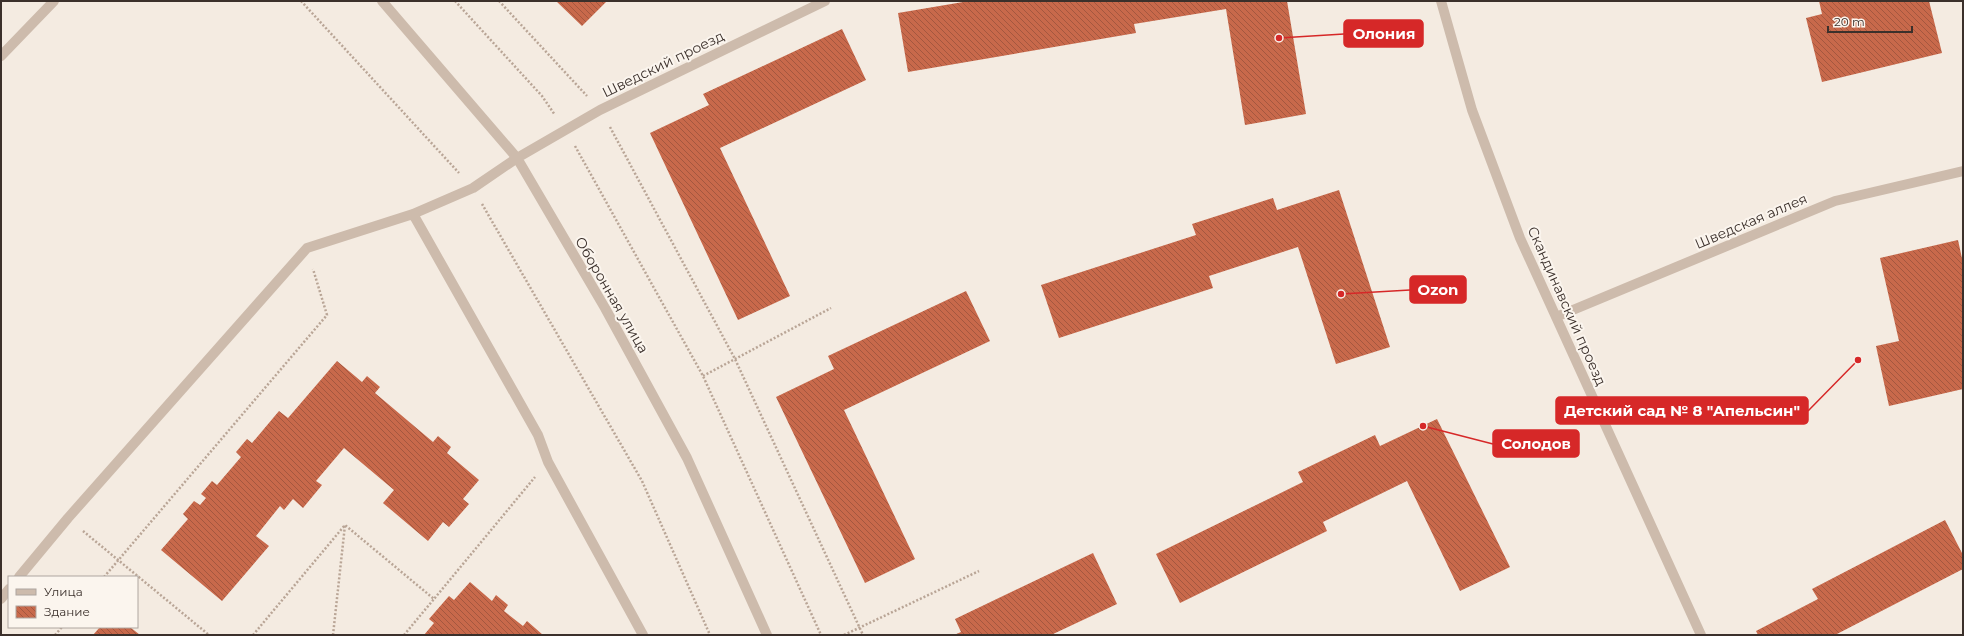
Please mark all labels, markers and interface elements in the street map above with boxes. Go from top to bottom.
scale bar [1828,8,1912,34]
text: 20 m [1834,14,1865,29]
callout: Олония [1344,20,1423,47]
text: Олония [1353,24,1415,43]
street label: Шведский проезд [599,27,727,101]
street label: Шведская аллея [1692,189,1810,253]
street label: Скандинавский проезд [1524,223,1610,389]
street label: Оборонная улица [571,234,653,356]
callout: Ozon [1410,276,1466,303]
text: Ozon [1418,280,1458,299]
callout: Детский сад № 8 "Апельсин" [1556,397,1808,424]
text: Детский сад № 8 "Апельсин" [1564,401,1800,420]
callout: Солодов [1493,430,1579,457]
text: Солодов [1501,434,1571,453]
legend [8,576,138,628]
text: Улица [44,584,83,599]
text: Здание [44,604,90,619]

